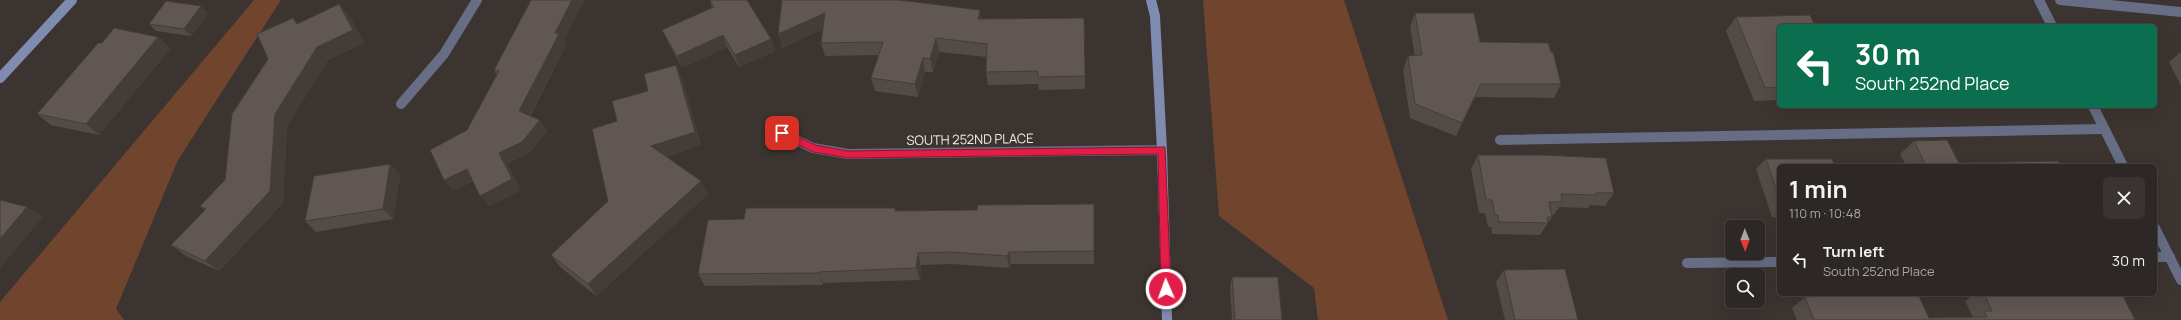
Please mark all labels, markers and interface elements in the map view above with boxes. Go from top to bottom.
text: 30 m [1855,35,1920,73]
icon: left [1789,40,1841,92]
text: South 252nd Place [1855,71,2010,95]
pin [765,116,799,150]
icon: arrive [771,122,793,144]
street label: SOUTH 252ND PLACE [906,129,1034,149]
text: 1 min [1789,172,1848,205]
button: close [2103,177,2145,219]
text: 110 m · 10:48 [1789,204,1861,222]
north arrow [1725,220,1765,260]
map controls [1725,220,1765,308]
text: Turn left [1823,241,1885,262]
icon: left [1789,249,1811,271]
text: 30 m [2112,250,2145,271]
text: South 252nd Place [1823,262,1935,280]
position arrow [1145,268,1187,310]
button: search [1725,268,1765,308]

